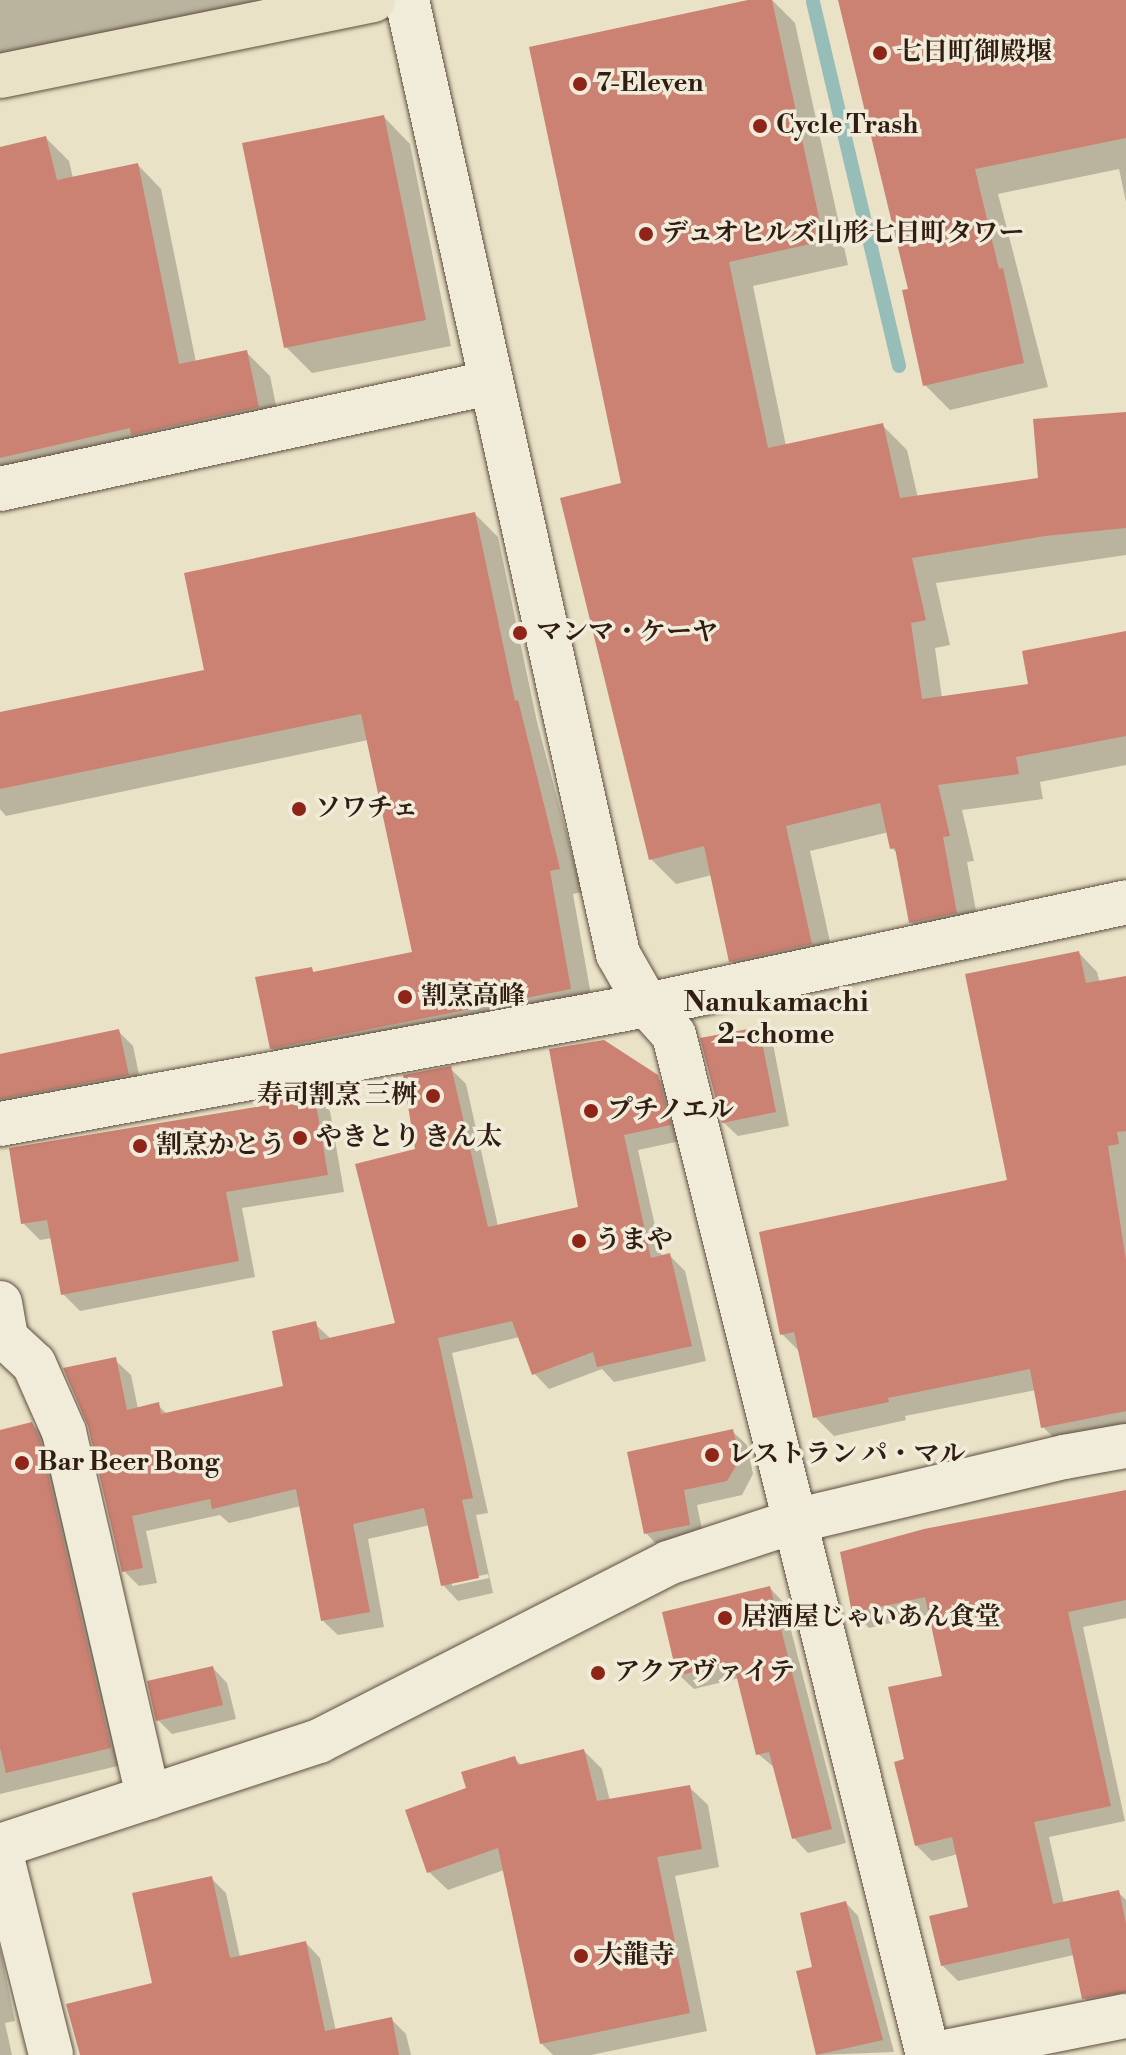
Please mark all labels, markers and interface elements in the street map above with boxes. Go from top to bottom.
place label: 七日町御殿堰 [896,37,1052,69]
marker: 七日町御殿堰 [871,44,889,62]
place label: 7-Eleven [596,68,703,100]
marker: 7-Eleven [571,75,589,93]
place label: Cycle Trash [776,110,918,142]
marker: Cycle Trash [751,117,769,135]
place label: デュオヒルズ山形七日町タワー [662,218,1026,250]
marker: デュオヒルズ山形七日町タワー [637,225,655,243]
place label: マンマ・ケーヤ [536,617,718,649]
marker: マンマ・ケーヤ [511,624,529,642]
place label: ソワチェ [315,793,419,825]
marker: ソワチェ [290,800,308,818]
place label: 割烹高峰 [421,981,525,1013]
district label: Nanukamachi 2-chome [683,986,869,1052]
marker: 割烹高峰 [396,988,414,1006]
place label: 寿司割烹 三桝 [257,1080,417,1112]
marker: 寿司割烹 三桝 [424,1087,442,1105]
place label: プチノエル [607,1095,737,1127]
marker: プチノエル [582,1102,600,1120]
place label: やきとり きん太 [316,1122,502,1154]
marker: やきとり きん太 [291,1129,309,1147]
place label: 割烹かとう [156,1130,286,1162]
marker: 割烹かとう [131,1137,149,1155]
place label: うまや [595,1225,673,1257]
marker: うまや [570,1232,588,1250]
place label: レストラン パ・マル [728,1439,966,1471]
marker: レストラン パ・マル [703,1446,721,1464]
place label: Bar Beer Bong [38,1447,219,1479]
marker: Bar Beer Bong [13,1454,31,1472]
place label: 居酒屋じゃいあん食堂 [741,1602,1001,1634]
marker: 居酒屋じゃいあん食堂 [716,1609,734,1627]
place label: アクアヴァイテ [614,1657,796,1689]
marker: アクアヴァイテ [589,1664,607,1682]
place label: 大龍寺 [597,1940,675,1972]
marker: 大龍寺 [572,1947,590,1965]

